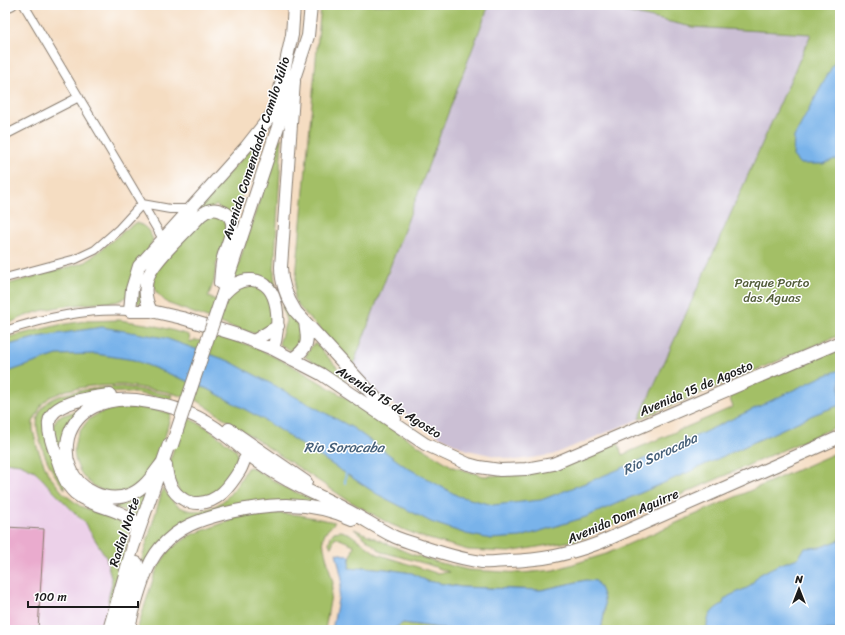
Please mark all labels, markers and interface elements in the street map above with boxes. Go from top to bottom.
street label: Avenida Comendador Camilo Júlio [215,53,297,243]
park label: Parque Porto das Águas [735,271,810,309]
street label: Avenida 15 de Agosto [635,353,757,423]
street label: Avenida 15 de Agosto [331,359,447,445]
water label: Rio Sorocaba [618,425,703,482]
water label: Rio Sorocaba [304,435,386,460]
street label: Avenida Dom Aguirre [563,482,683,550]
street label: Radial Norte [102,494,146,570]
north arrow [779,569,819,609]
text: N [794,570,803,589]
scale bar [28,583,138,609]
text: 100 m [34,586,67,608]

